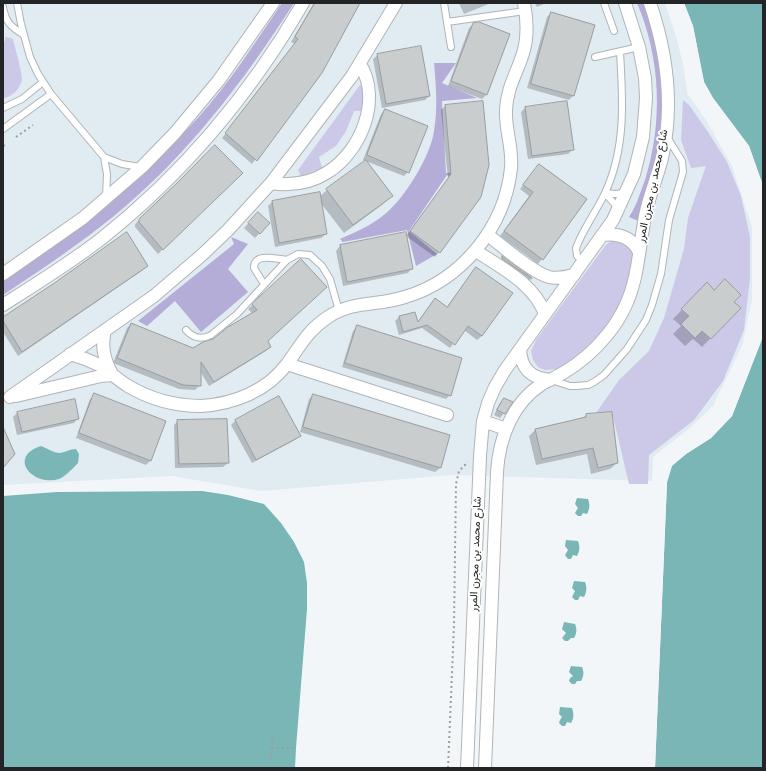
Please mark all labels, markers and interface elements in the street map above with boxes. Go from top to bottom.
street label: شارع محمد بن مجرن المرر [635,128,671,244]
street label: شارع محمد بن مجرن المرر [467,496,485,612]

